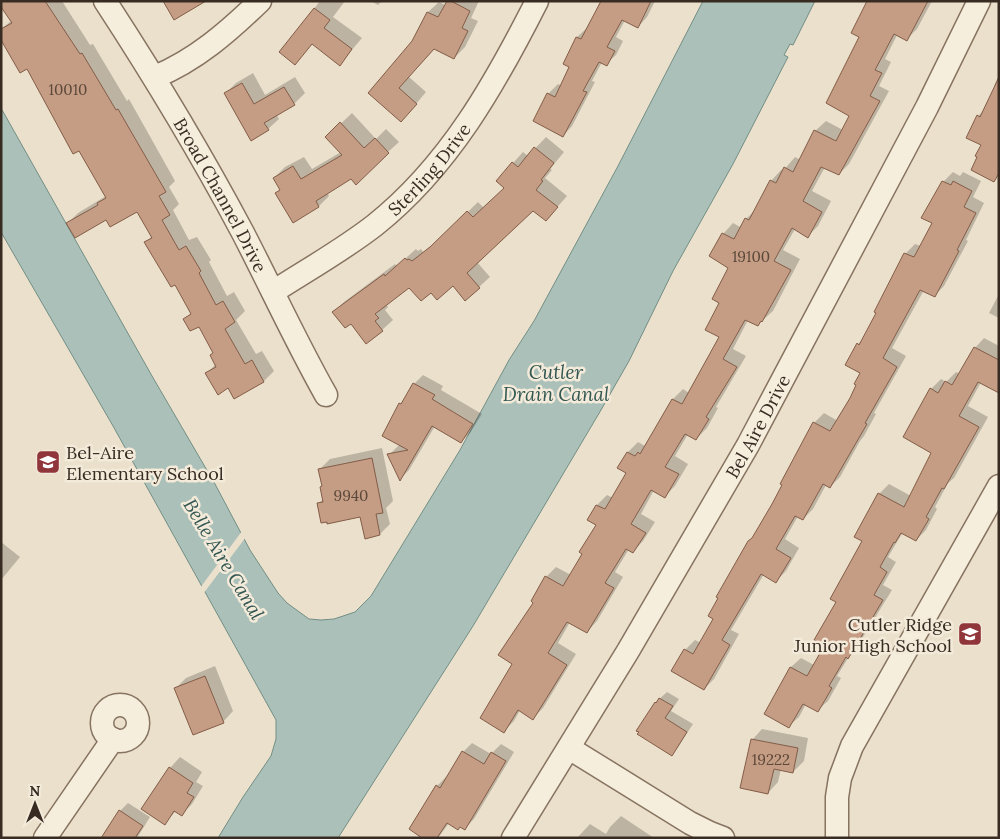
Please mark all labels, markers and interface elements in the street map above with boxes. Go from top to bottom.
house number: 10010 [49,80,87,99]
street label: Broad Channel Drive [169,113,273,276]
street label: Sterling Drive [383,118,475,220]
house number: 19100 [732,247,770,266]
water label: Cutler Drain Canal [503,360,610,406]
street label: Bel Aire Drive [720,370,795,482]
place label: Bel-Aire Elementary School [66,441,224,485]
school or university icon: Bel-Aire Elementary School [35,449,61,475]
house number: 9940 [334,486,368,505]
water label: Belle Aire Canal [178,494,270,624]
place label: Cutler Ridge Junior High School [793,613,952,657]
school or university icon: Cutler Ridge Junior High School [957,621,983,647]
house number: 19222 [752,750,790,769]
north arrow [10,779,60,829]
text: N [30,782,41,800]

